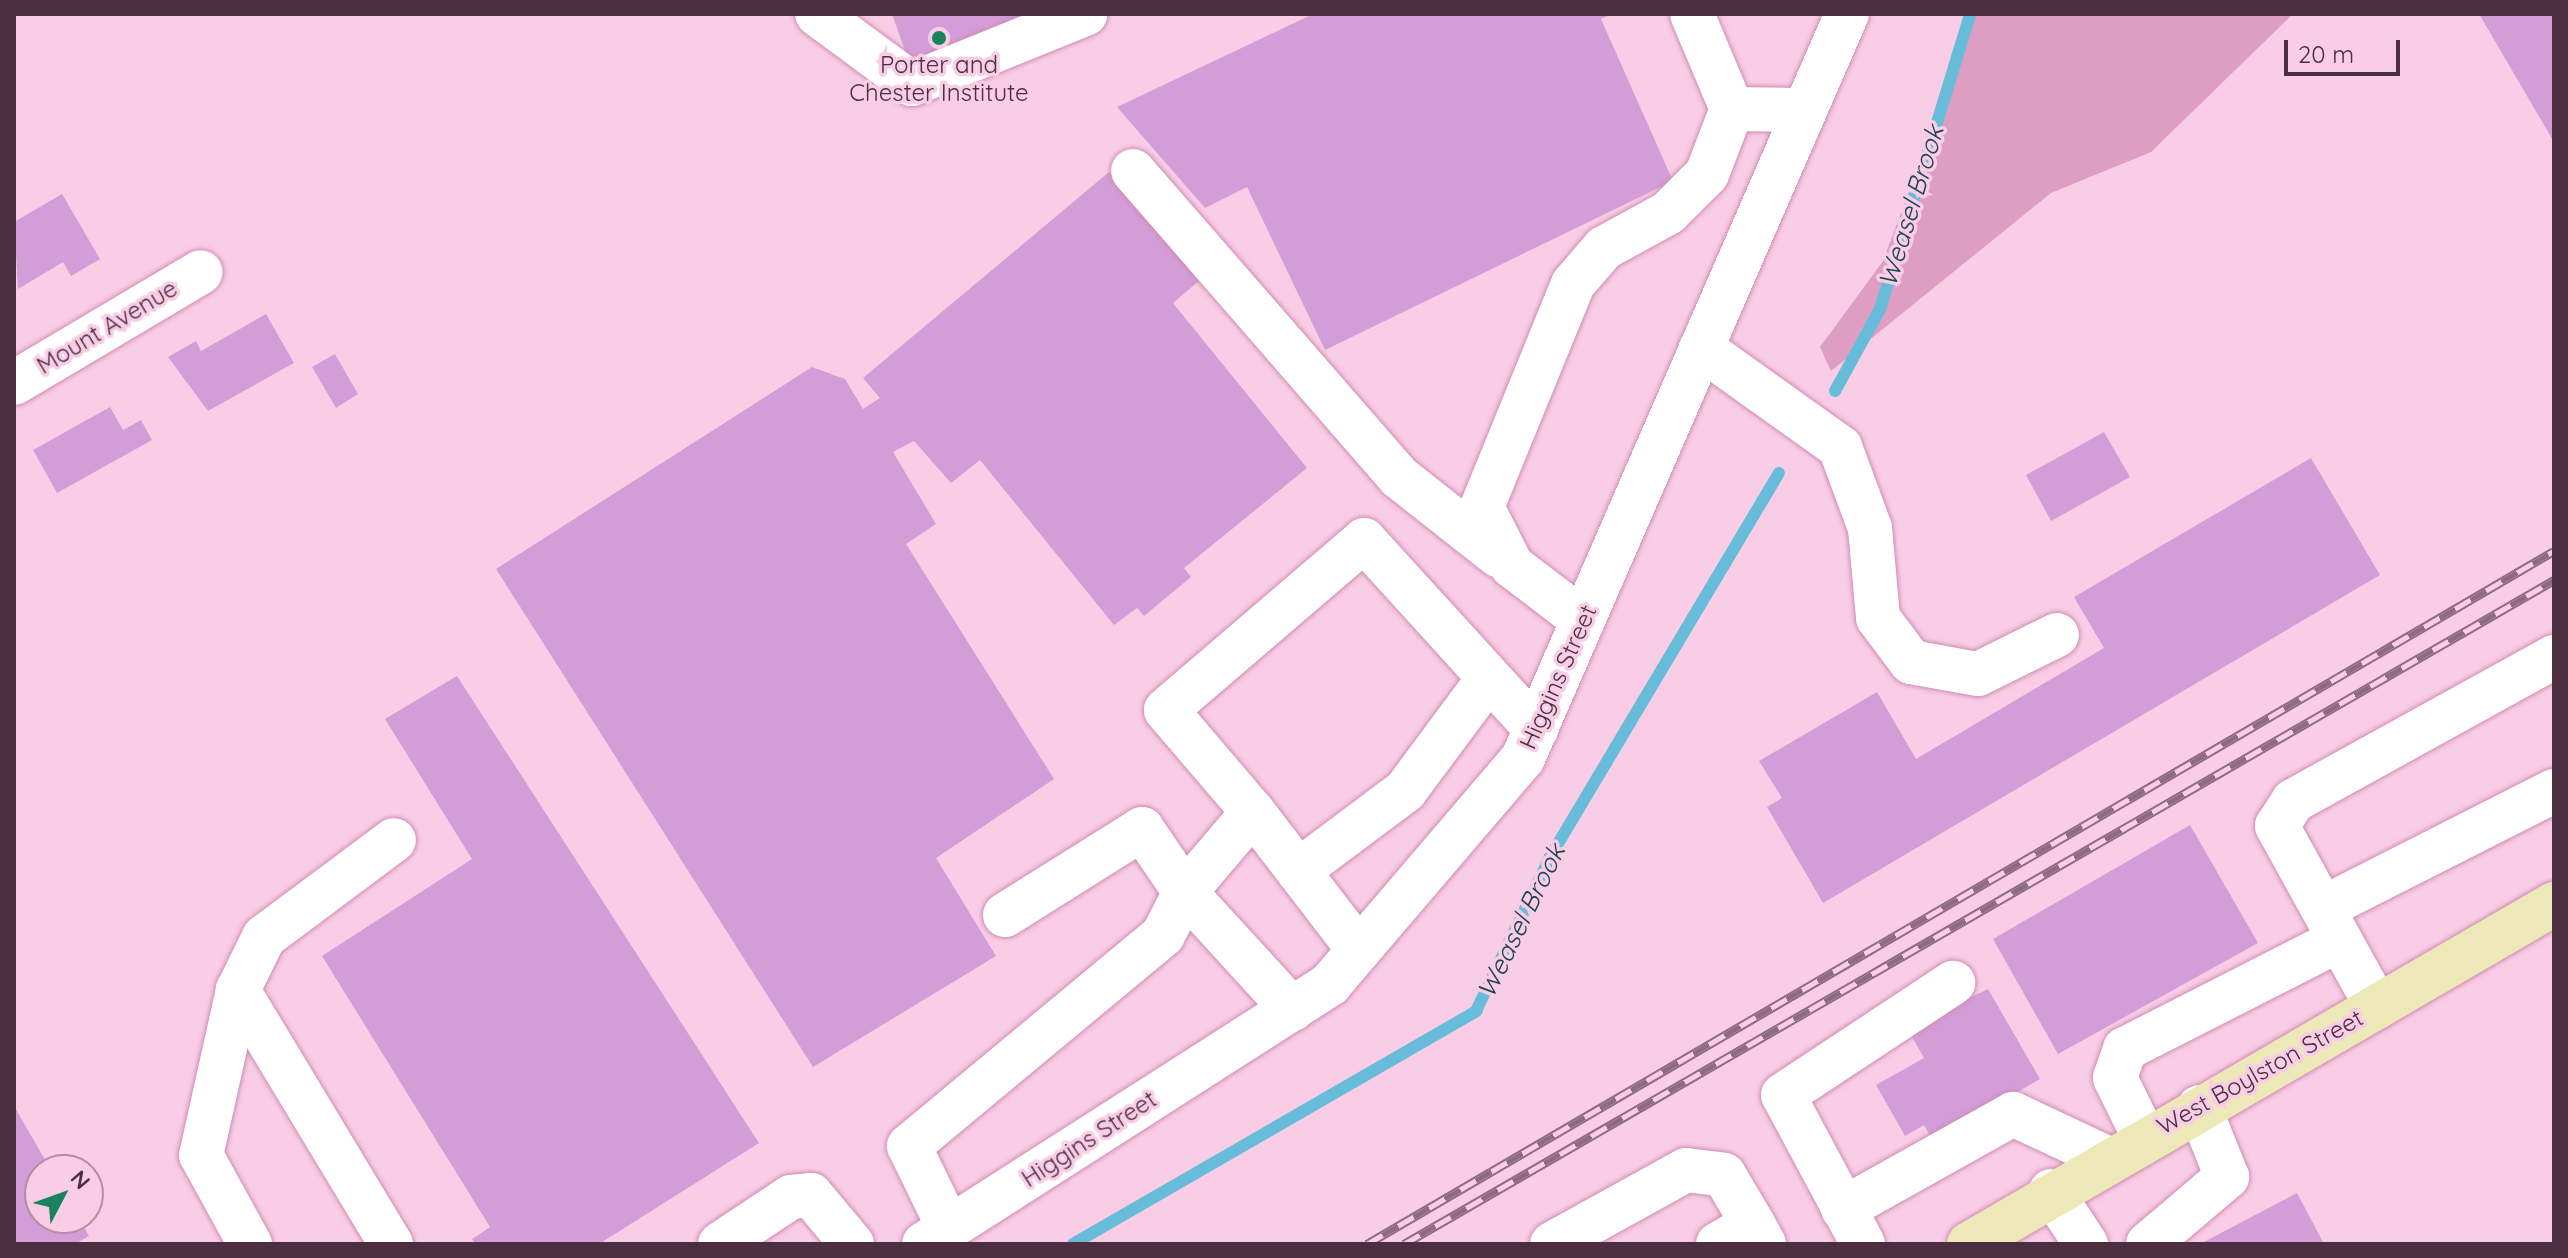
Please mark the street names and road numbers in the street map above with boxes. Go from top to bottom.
street label: Mount Avenue [32,274,182,380]
street label: Higgins Street [1513,600,1603,754]
street label: West Boylston Street [2152,1003,2368,1141]
street label: Higgins Street [1016,1085,1162,1193]

